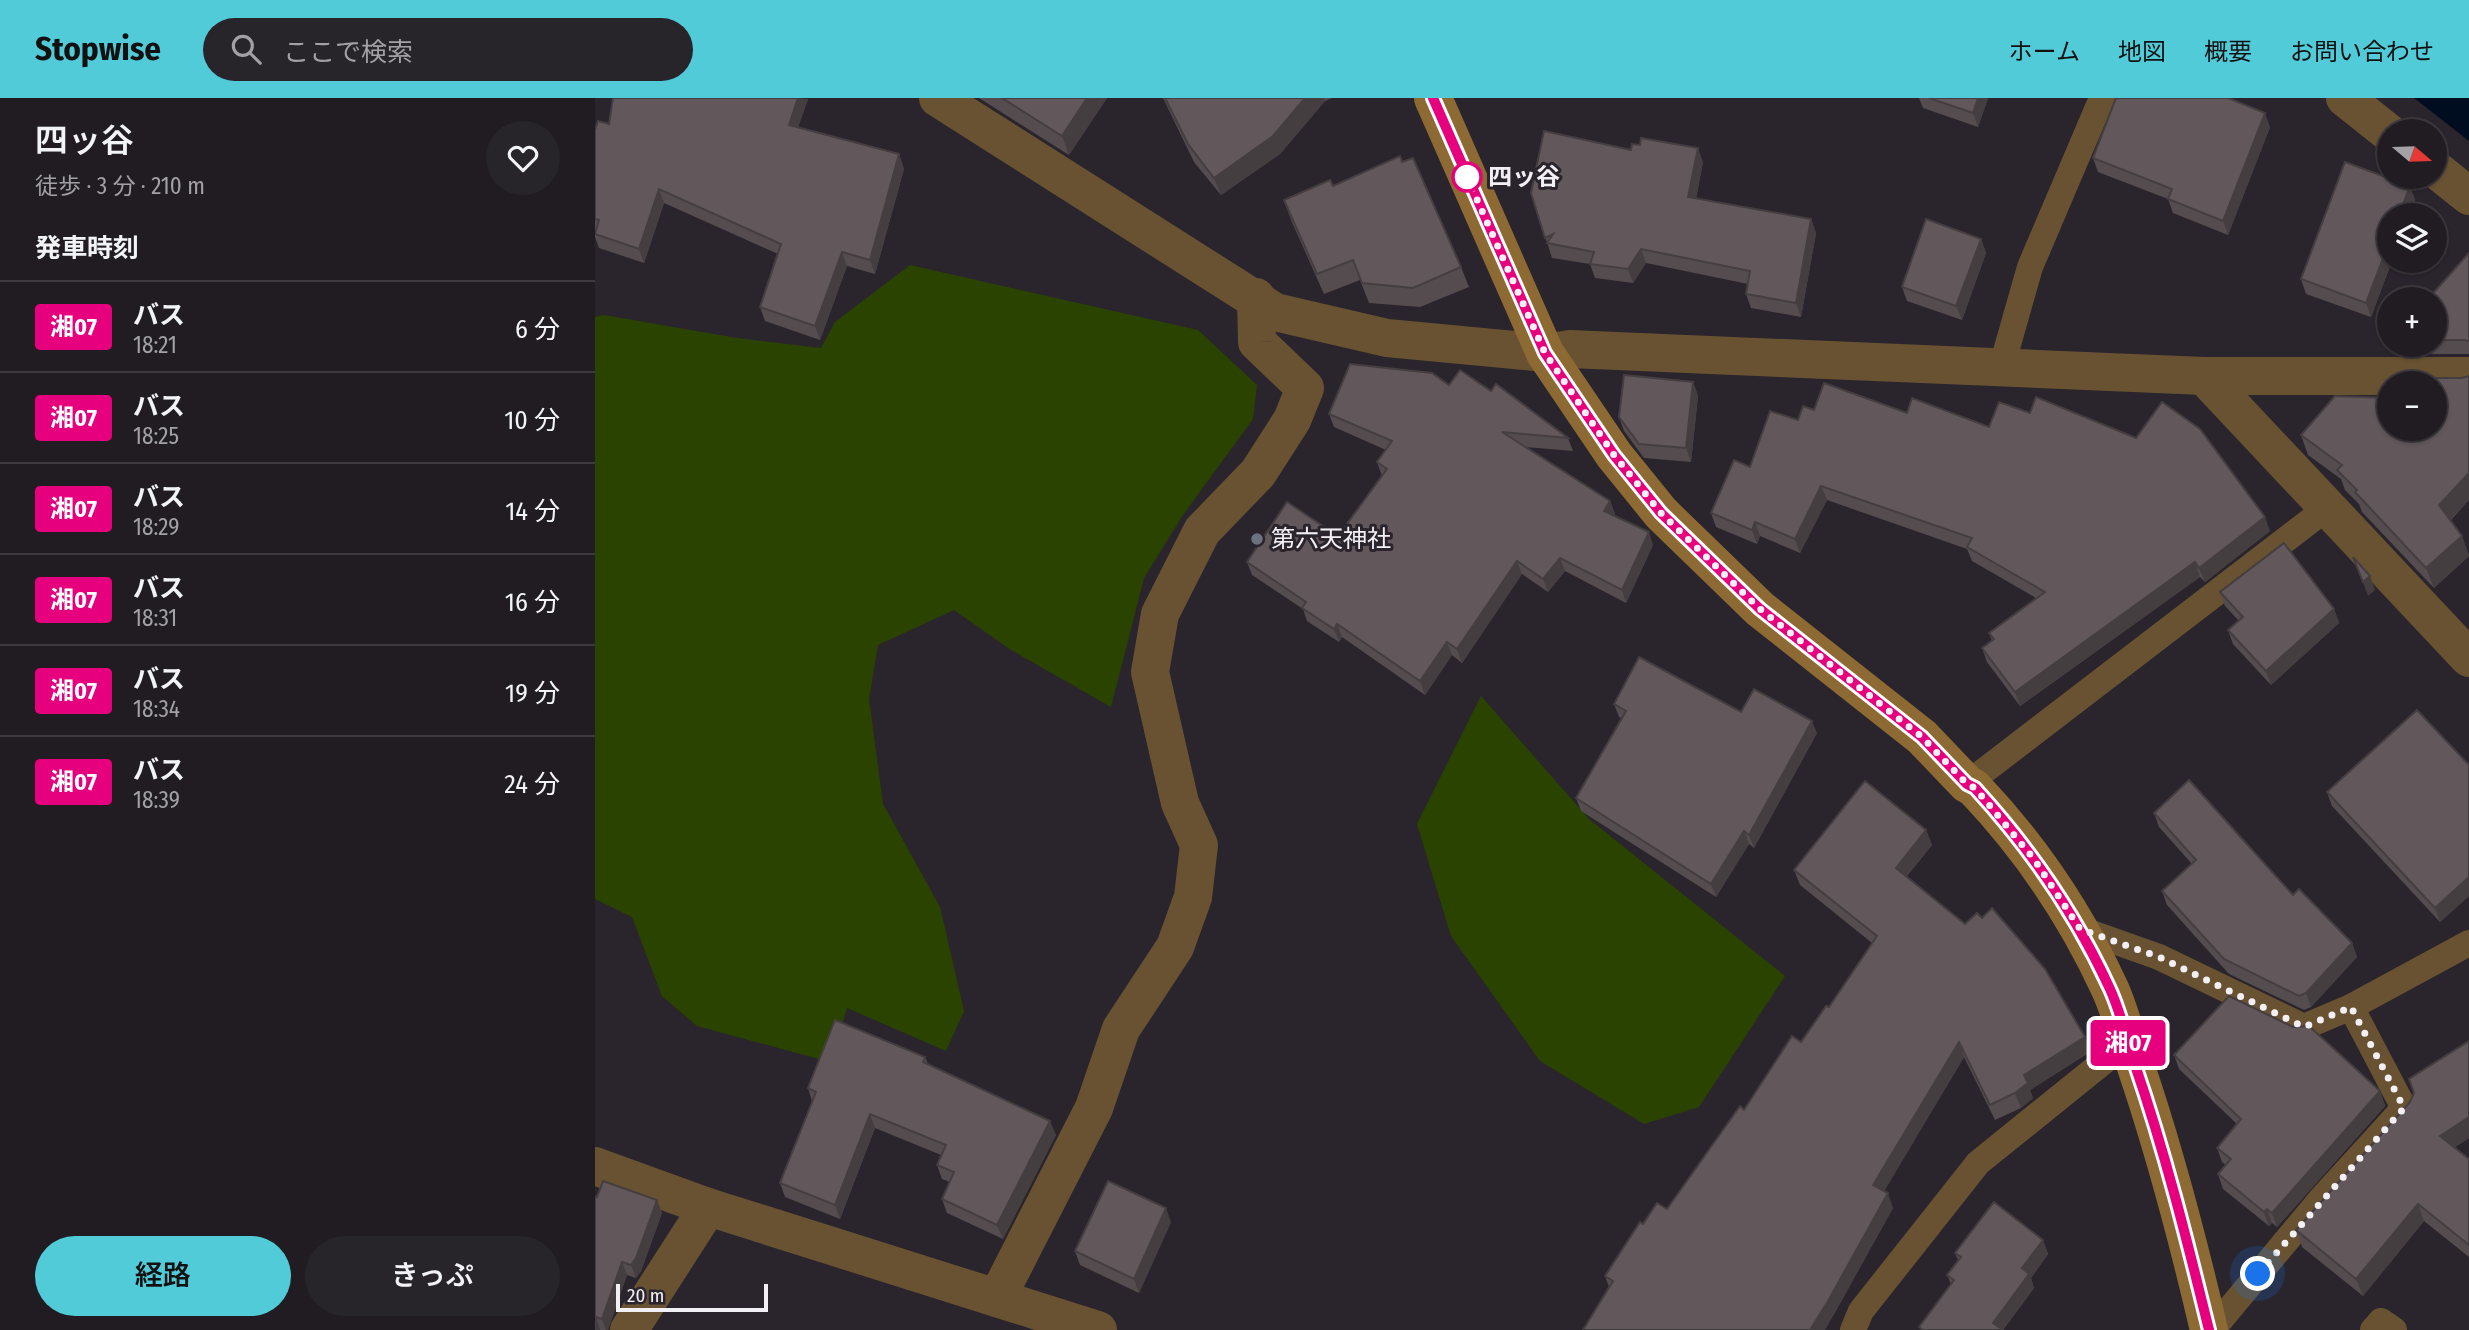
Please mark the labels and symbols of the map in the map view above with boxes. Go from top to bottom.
north arrow [2377,119,2447,189]
marker: 四ッ谷 [1452,162,1482,192]
place label: 四ッ谷 [1488,163,1560,191]
place label: 第六天神社 [1271,525,1391,553]
marker: 第六天神社 [1249,531,1265,547]
line badge: 湘07 [2088,1020,2168,1066]
your location [2240,1256,2275,1291]
scale bar [616,1281,768,1313]

